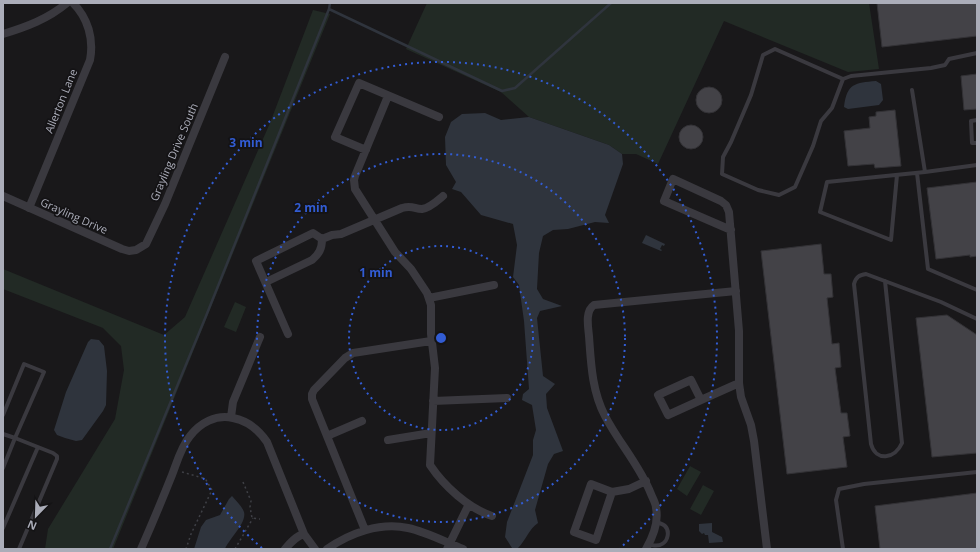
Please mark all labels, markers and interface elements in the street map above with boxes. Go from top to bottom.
street label: Allerton Lane [41,66,80,135]
street label: Grayling Drive South [146,101,201,203]
text: 3 min [229,134,263,151]
street label: Grayling Drive [38,194,110,237]
text: 2 min [294,199,328,216]
text: 1 min [359,264,393,281]
centre of rings [434,331,448,345]
north arrow [16,496,56,536]
text: N [25,517,39,534]

